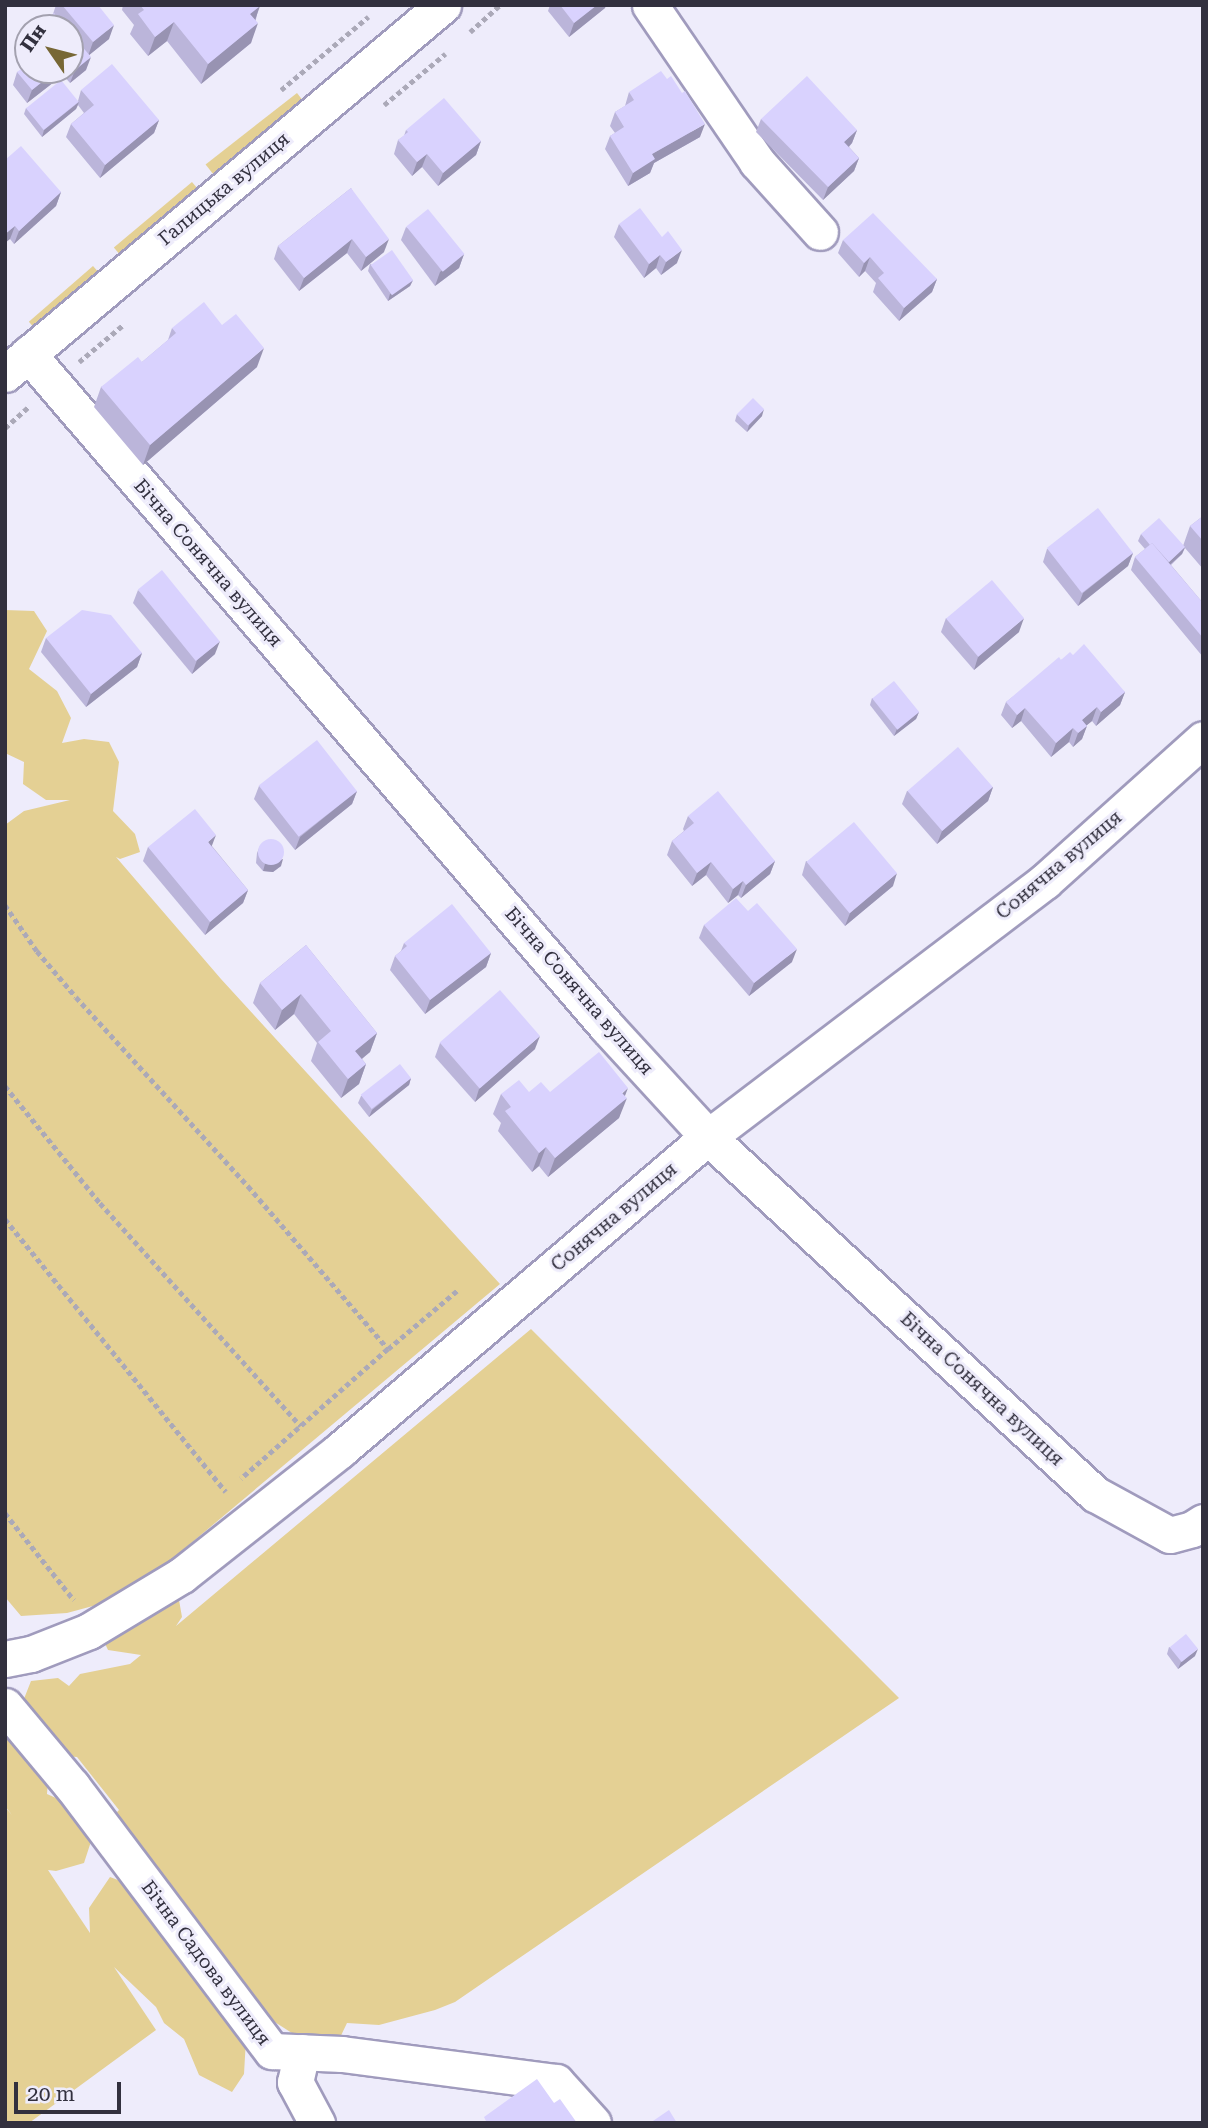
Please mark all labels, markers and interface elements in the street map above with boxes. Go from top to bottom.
north arrow [14,14,84,84]
text: Пн [15,20,51,56]
street label: Галицька вулиця [154,128,294,250]
street label: Бічна Сонячна вулиця [129,474,287,652]
street label: Сонячна вулиця [991,806,1127,924]
street label: Бічна Сонячна вулиця [500,902,658,1080]
street label: Сонячна вулиця [546,1158,682,1276]
street label: Бічна Сонячна вулиця [896,1307,1068,1471]
street label: Бічна Садова вулиця [137,1876,275,2050]
scale bar [18,2068,124,2112]
text: 20 m [27,2082,75,2106]

